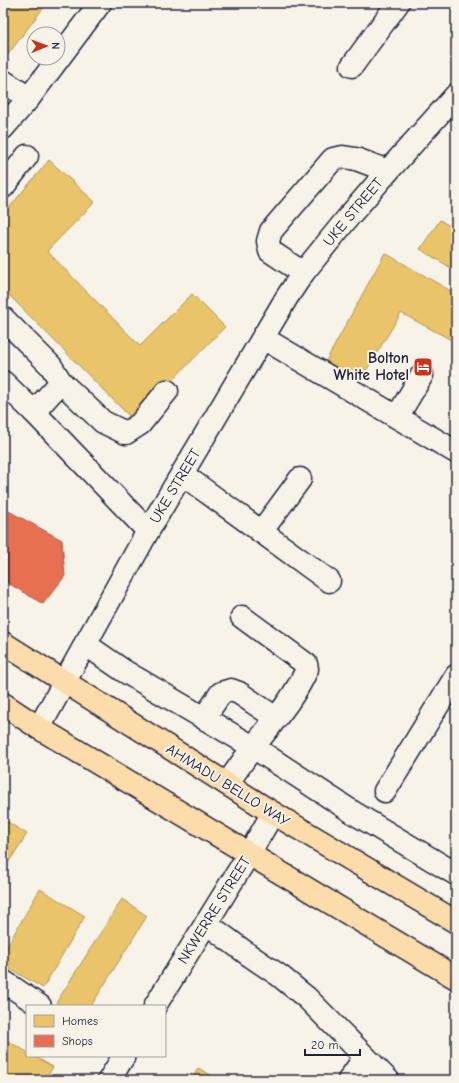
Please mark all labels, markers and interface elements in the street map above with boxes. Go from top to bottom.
north arrow [26,26,66,66]
text: N [49,42,62,50]
street label: UKE STREET [319,174,387,250]
place label: Bolton White Hotel [334,349,409,384]
hotel icon: Bolton White Hotel [412,356,434,378]
street label: UKE STREET [146,445,204,527]
street label: AHMADU BELLO WAY [163,740,293,830]
street label: NKWERRE STREET [174,853,254,967]
legend [26,1005,166,1057]
text: Homes [62,1014,98,1028]
scale bar [305,1031,360,1057]
text: Shops [62,1034,93,1048]
text: 20 m [311,1038,339,1052]

